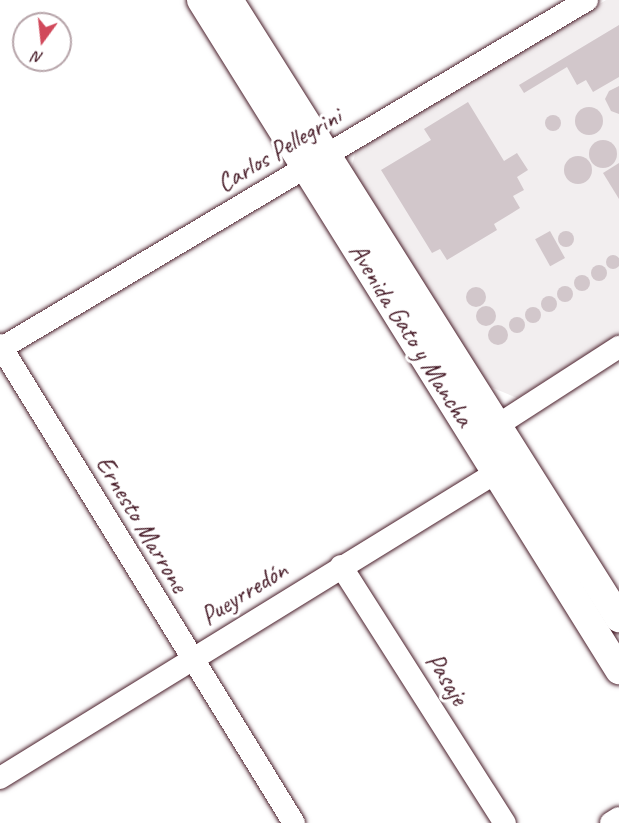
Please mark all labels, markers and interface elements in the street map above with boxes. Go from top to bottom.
north arrow [12,12,72,72]
text: N [30,47,45,68]
street label: Carlos Pellegrini [211,101,347,199]
street label: Avenida Gato y Mancha [342,238,480,432]
street label: Ernesto Marrone [89,450,195,598]
street label: Pueyrredón [195,554,293,632]
street label: Pasaje [419,647,475,711]

